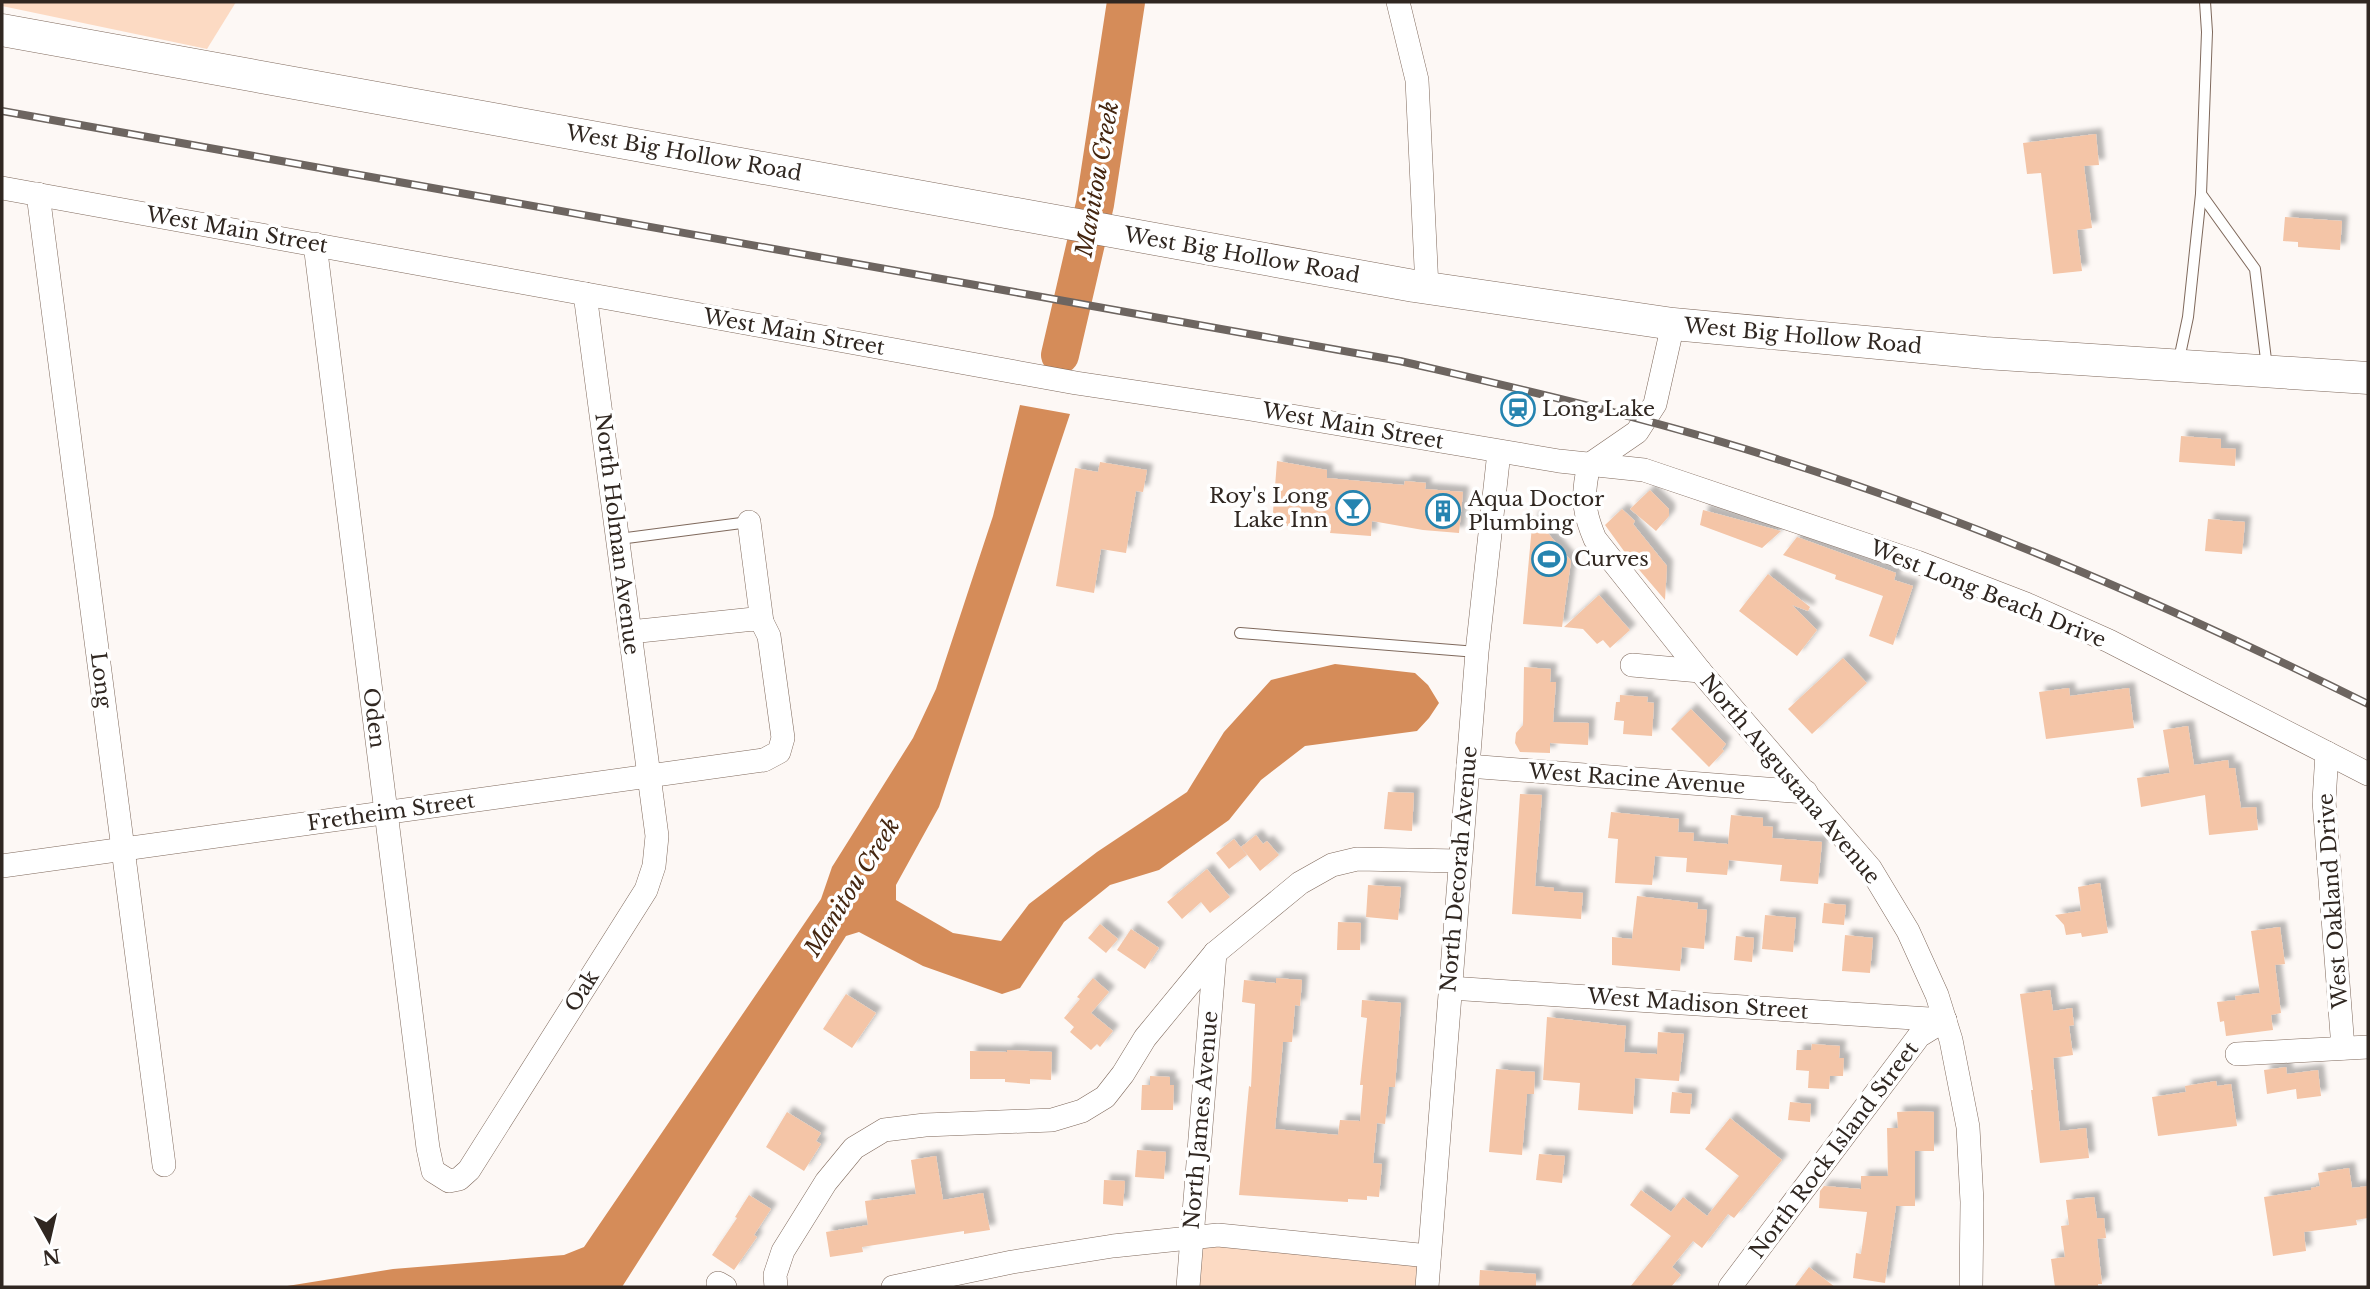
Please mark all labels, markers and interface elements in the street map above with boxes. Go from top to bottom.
water label: Manitou Creek [1069,99,1124,260]
street label: West Big Hollow Road [563,119,804,187]
street label: West Main Street [143,201,330,259]
street label: West Big Hollow Road [1121,221,1362,289]
street label: West Main Street [700,303,887,361]
street label: West Big Hollow Road [1682,313,1923,359]
station icon: Long Lake [1499,390,1537,428]
place label: Long Lake [1542,396,1655,422]
street label: West Main Street [1259,397,1446,455]
street label: North Holman Avenue [589,411,645,657]
place label: Roy's Long Lake Inn [1209,483,1328,533]
place label: Aqua Doctor Plumbing [1467,486,1604,536]
bar icon: Roy's Long Lake Inn [1334,489,1372,527]
building icon: Aqua Doctor Plumbing [1424,492,1462,530]
street label: West Long Beach Drive [1865,534,2110,653]
sports icon: Curves [1530,540,1568,578]
place label: Curves [1574,546,1649,572]
street label: Long [85,651,117,710]
street label: North Augustana Avenue [1694,669,1886,889]
street label: Oden [357,686,391,750]
street label: North Decorah Avenue [1435,745,1483,993]
street label: West Racine Avenue [1527,758,1746,800]
street label: Fretheim Street [306,787,477,837]
street label: West Oakland Drive [2312,792,2354,1011]
water label: Manitou Creek [798,813,906,962]
street label: Oak [559,965,605,1017]
street label: West Madison Street [1586,983,1809,1025]
street label: North James Avenue [1179,1010,1223,1230]
street label: North Rock Island Street [1744,1036,1924,1264]
north arrow [14,1205,84,1275]
text: N [41,1244,62,1269]

